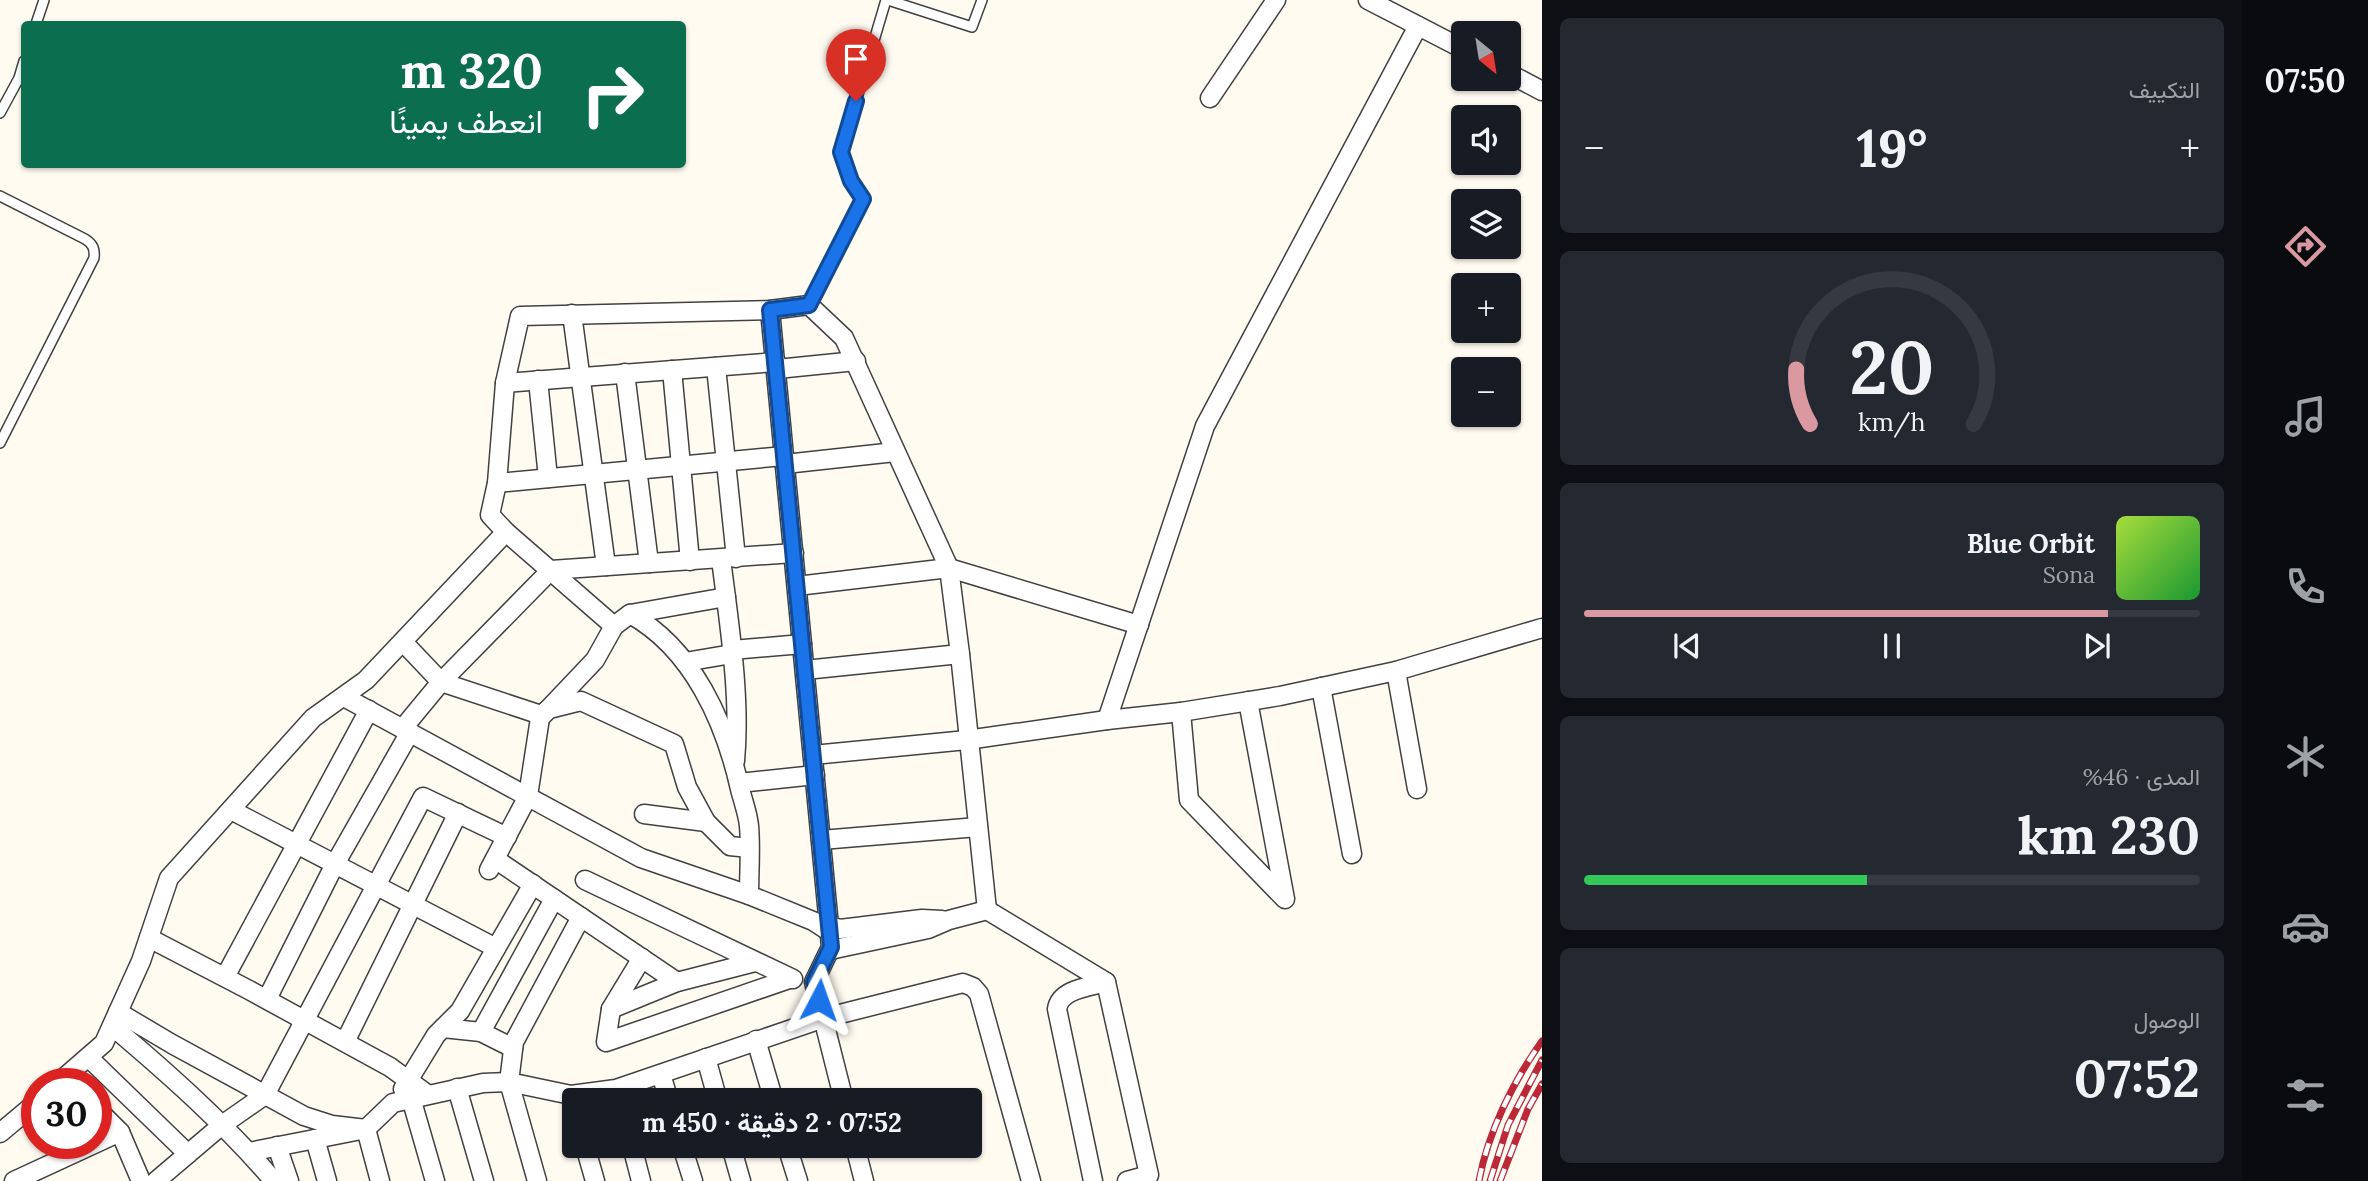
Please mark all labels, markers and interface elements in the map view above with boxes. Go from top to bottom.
north arrow [1451,21,1521,91]
map controls [1451,21,1521,427]
pin [826,29,886,101]
text: 320 m [400,39,543,101]
icon: arrive [837,40,875,78]
icon: right [567,49,658,140]
text: 07:50 [2265,60,2346,101]
text: التكييف [2129,75,2200,104]
text: انعطف يمينًا [389,101,543,142]
button: sound [1451,105,1521,175]
text: 19° [1857,115,1927,181]
text: − [1584,124,1604,172]
text: + [2180,124,2200,172]
button: layers [1451,189,1521,259]
icon: directions [2281,222,2330,271]
button: + [1451,273,1521,343]
text: 20 [1849,321,1935,414]
button: − [1451,357,1521,427]
icon: music [2281,392,2330,441]
text: km/h [1858,406,1926,438]
text: Blue Orbit [1967,527,2095,560]
text: Sona [2043,560,2095,589]
icon: phone [2281,562,2330,611]
icon: previous [1668,627,1706,665]
icon: pause [1873,627,1911,665]
icon: next [2078,627,2116,665]
icon: climate [2281,732,2330,781]
text: المدى · 46% [2083,762,2200,791]
text: 230 km [2018,802,2200,868]
icon: car [2281,902,2330,951]
position arrow [782,963,856,1037]
text: الوصول [2134,1005,2200,1034]
text: 07:52 [2074,1045,2200,1111]
speed limit sign: 30 [21,1068,112,1159]
icon: filters [2281,1071,2330,1120]
text: 07:52 · 2 دقيقة · 450 m [642,1106,902,1139]

